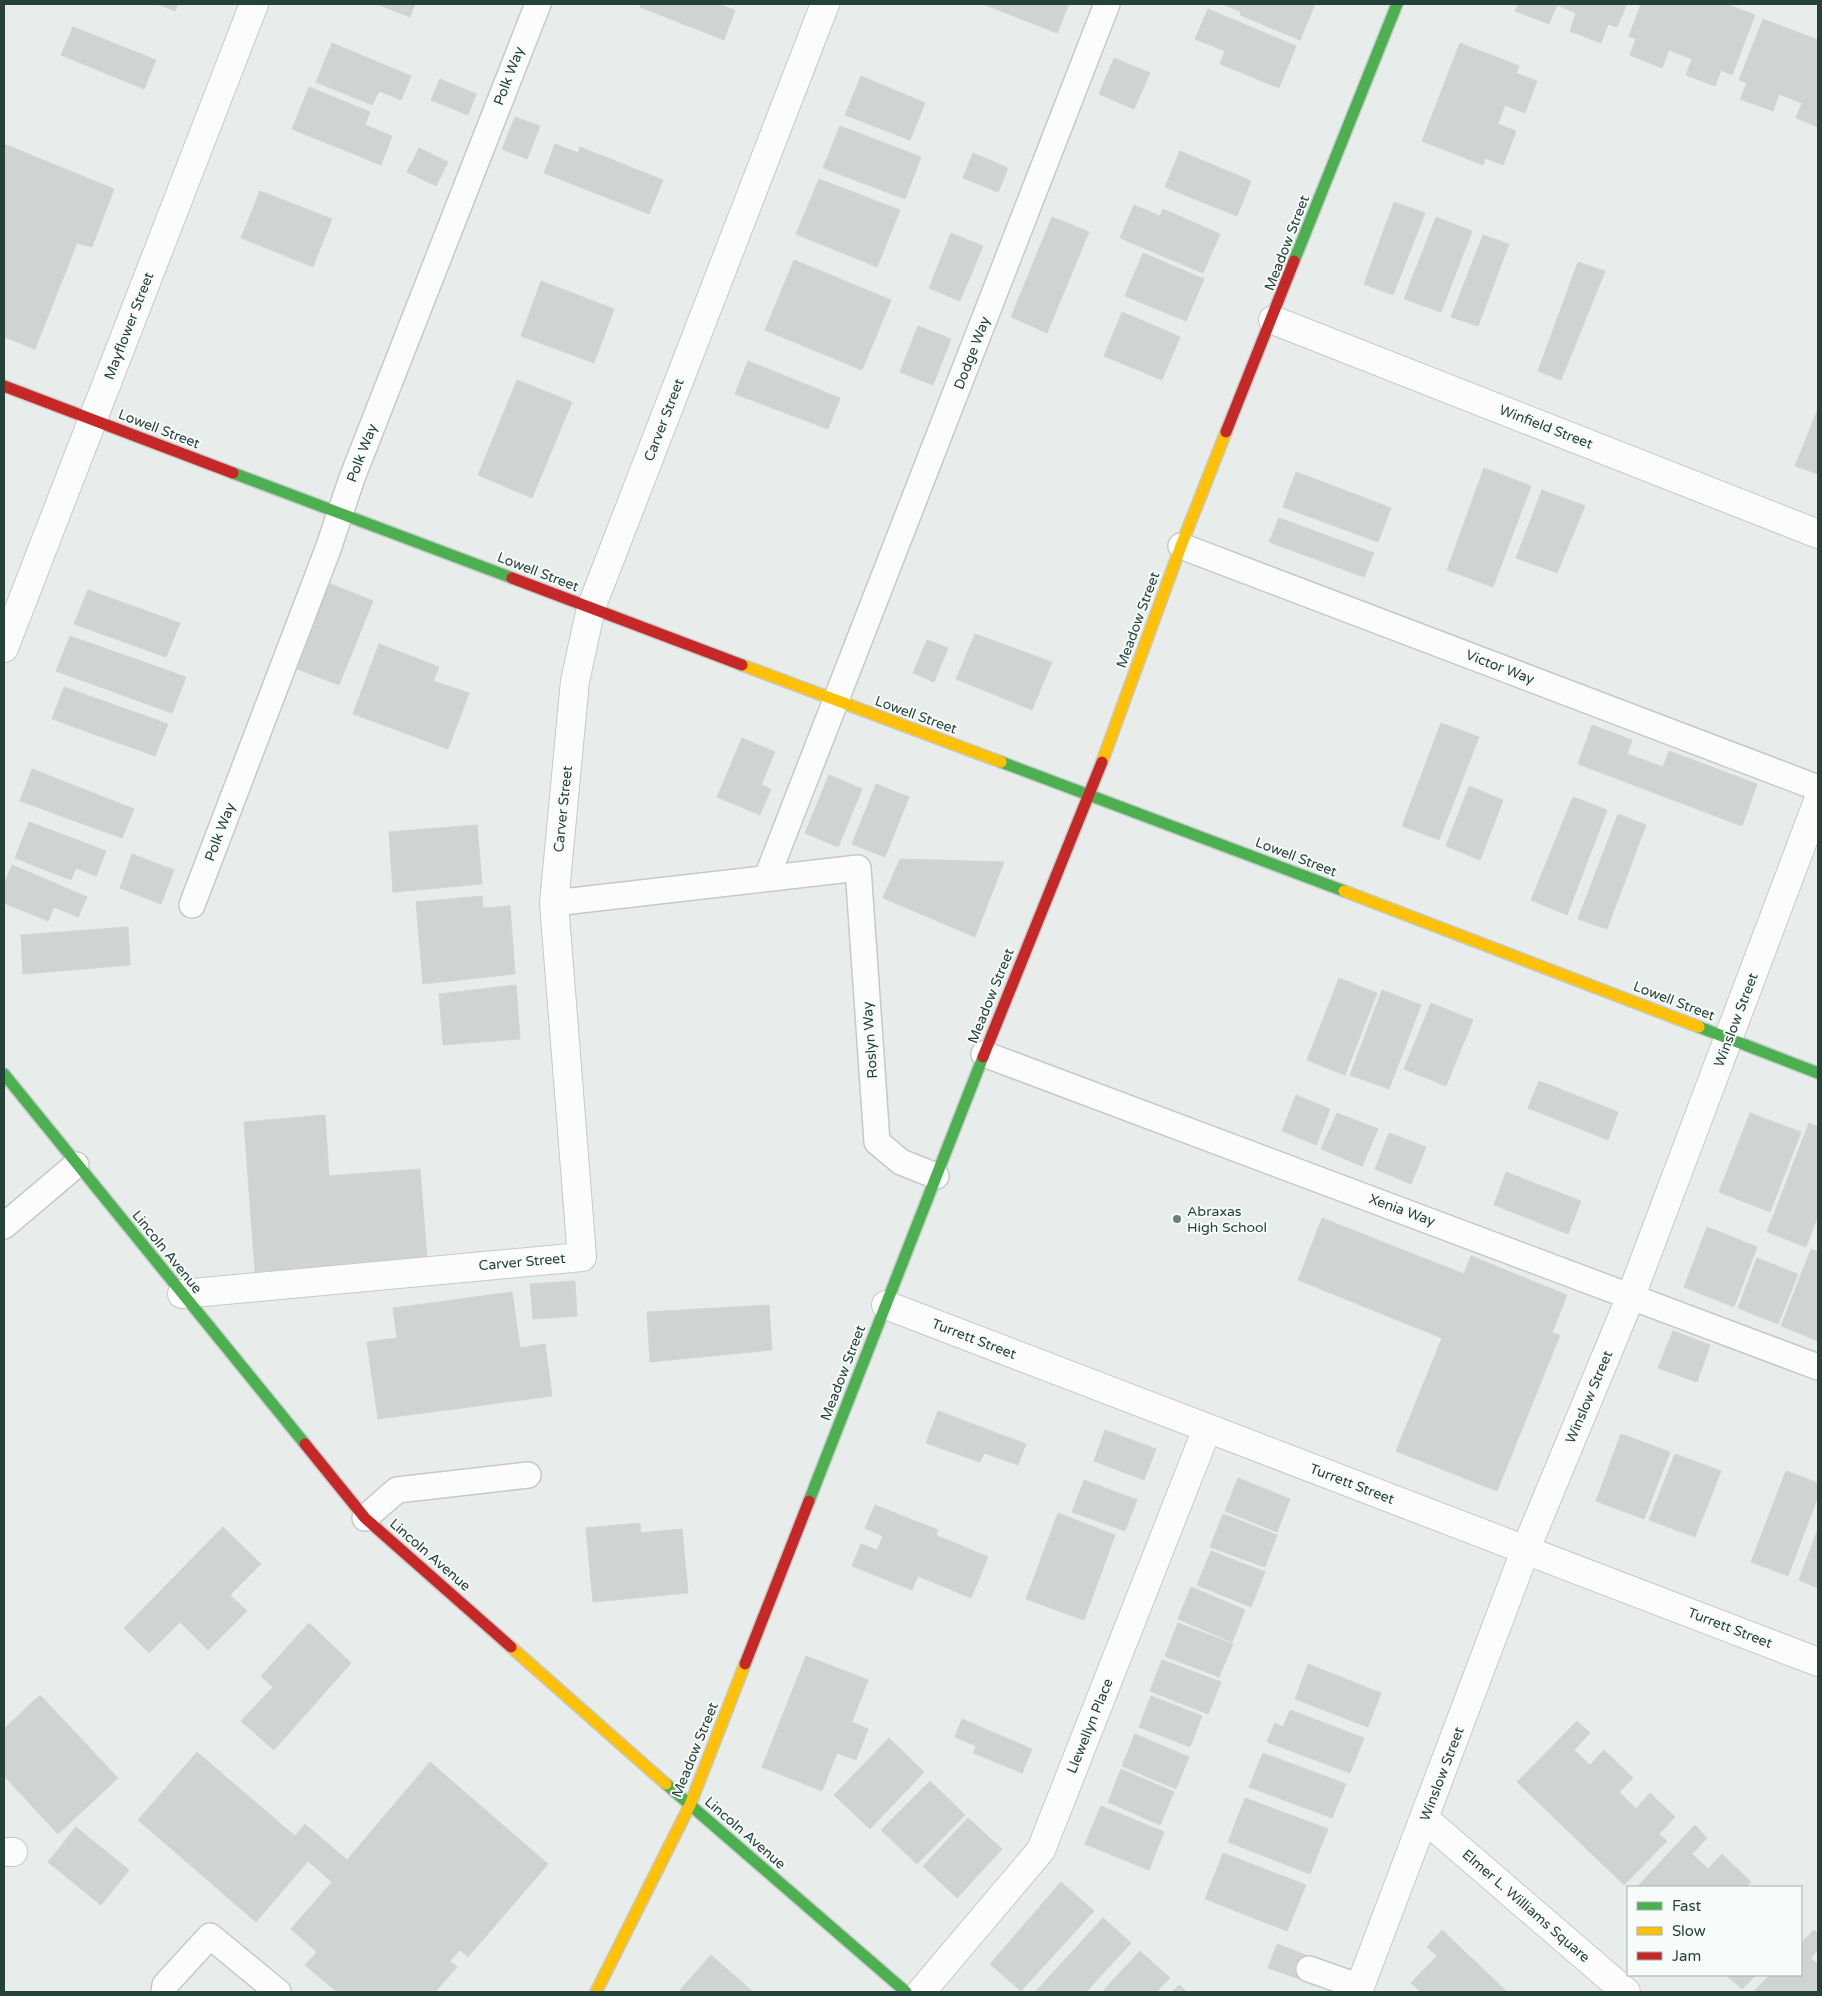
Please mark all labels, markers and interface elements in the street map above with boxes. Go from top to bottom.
street label: Polk Way [490,44,528,108]
street label: Meadow Street [1261,192,1313,293]
street label: Mayflower Street [101,269,158,382]
street label: Dodge Way [950,314,994,392]
street label: Carver Street [640,376,688,464]
street label: Winfield Street [1497,401,1596,453]
street label: Lowell Street [116,406,203,453]
street label: Polk Way [343,421,381,485]
street label: Lowell Street [495,549,582,596]
street label: Meadow Street [1113,569,1164,670]
street label: Victor Way [1463,646,1537,688]
street label: Lowell Street [873,692,960,738]
street label: Carver Street [550,764,576,853]
street label: Polk Way [201,800,239,864]
street label: Lowell Street [1253,834,1340,881]
street label: Meadow Street [964,945,1018,1046]
street label: Winslow Street [1710,970,1762,1069]
street label: Lowell Street [1631,978,1718,1025]
street label: Roslyn Way [859,1000,881,1079]
street label: Xenia Way [1367,1190,1438,1230]
place label: Abraxas High School [1187,1203,1267,1236]
street label: Lincoln Avenue [128,1207,206,1297]
marker: Abraxas High School [1171,1213,1183,1225]
street label: Carver Street [478,1250,567,1274]
street label: Turrett Street [929,1315,1019,1363]
street label: Meadow Street [817,1322,869,1423]
street label: Winslow Street [1562,1347,1616,1446]
street label: Turrett Street [1307,1460,1397,1508]
street label: Lincoln Avenue [386,1515,474,1595]
street label: Turrett Street [1685,1604,1775,1652]
street label: Llewellyn Place [1063,1676,1117,1776]
street label: Meadow Street [668,1699,722,1800]
street label: Winslow Street [1416,1724,1468,1823]
street label: Lincoln Avenue [701,1793,789,1873]
street label: Elmer L. Williams Square [1459,1846,1593,1966]
legend [1627,1886,1802,1976]
text: Fast [1672,1897,1702,1915]
text: Slow [1672,1922,1706,1940]
text: Jam [1672,1947,1701,1965]

